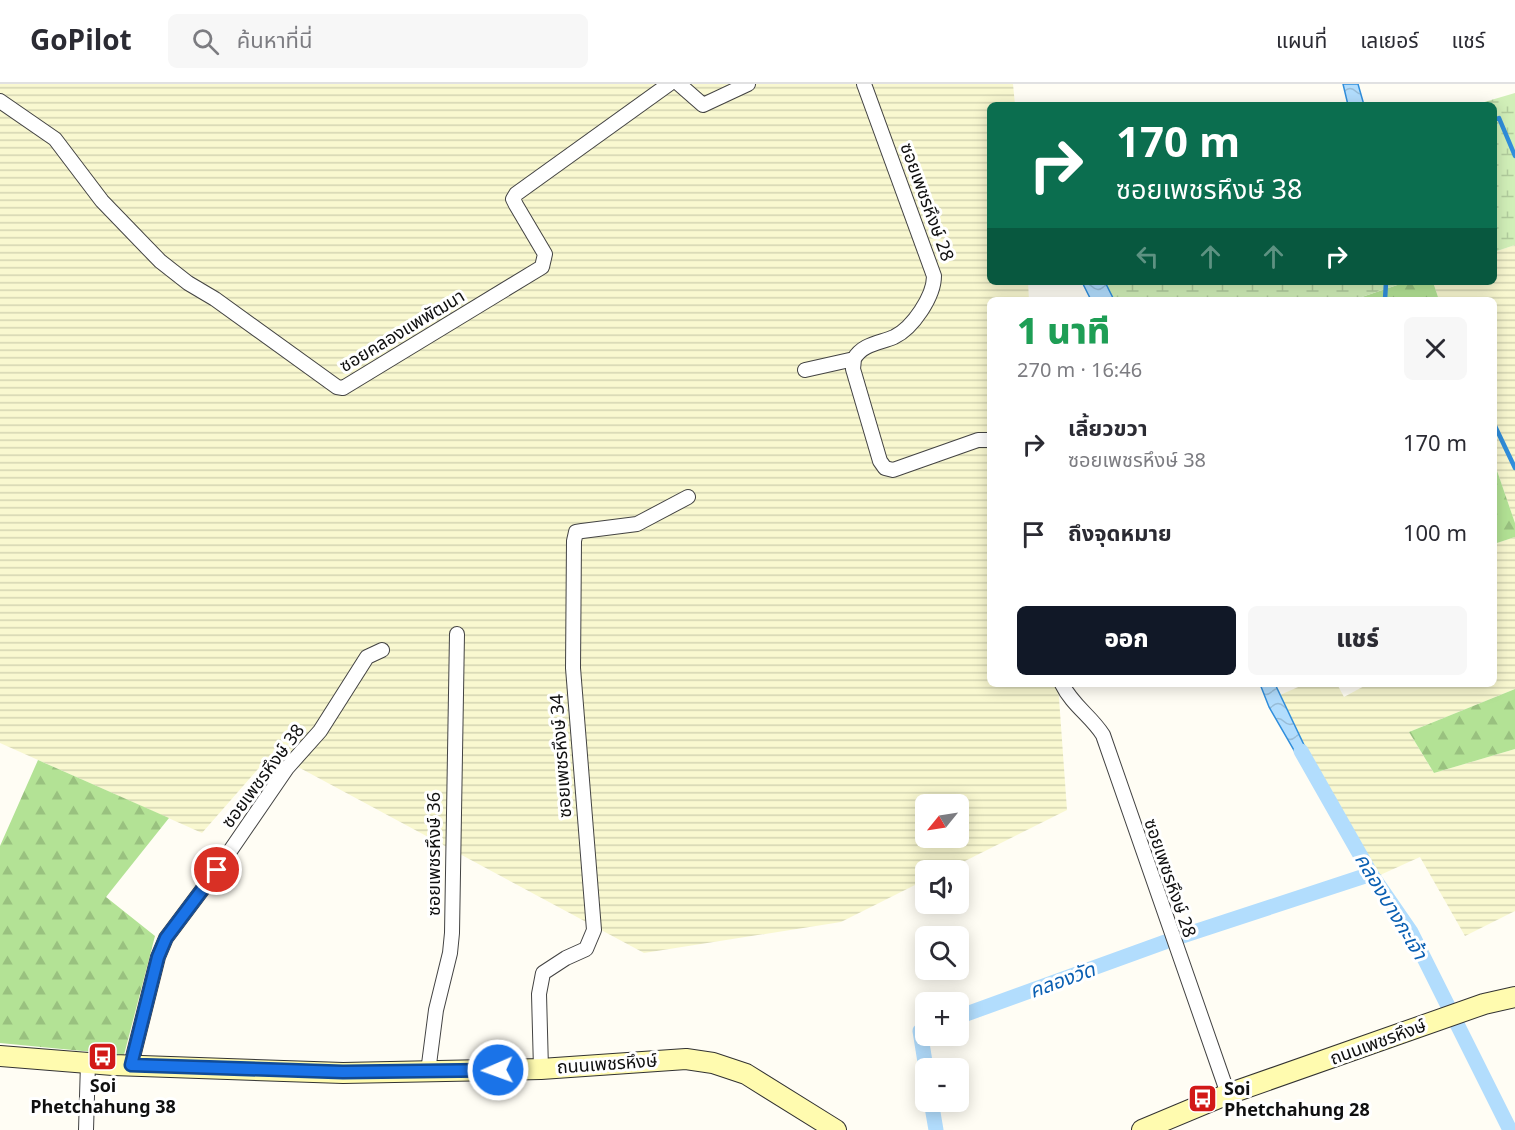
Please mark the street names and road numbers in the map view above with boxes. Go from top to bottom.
street label: ซอยเพชรหึงษ์ 28 [893,139,960,265]
street label: ซอยคลองแพพัฒนา [335,283,470,380]
street label: ซอยเพชรหึงษ์ 34 [544,693,579,819]
street label: ซอยเพชรหึงษ์ 38 [215,719,312,834]
street label: ซอยเพชรหึงษ์ 36 [421,792,448,916]
street label: ซอยเพชรหึงษ์ 28 [1137,815,1203,941]
street label: ถนนเพชรหึงษ์ [1326,1013,1430,1072]
street label: ถนนเพชรหึงษ์ [556,1048,658,1081]

